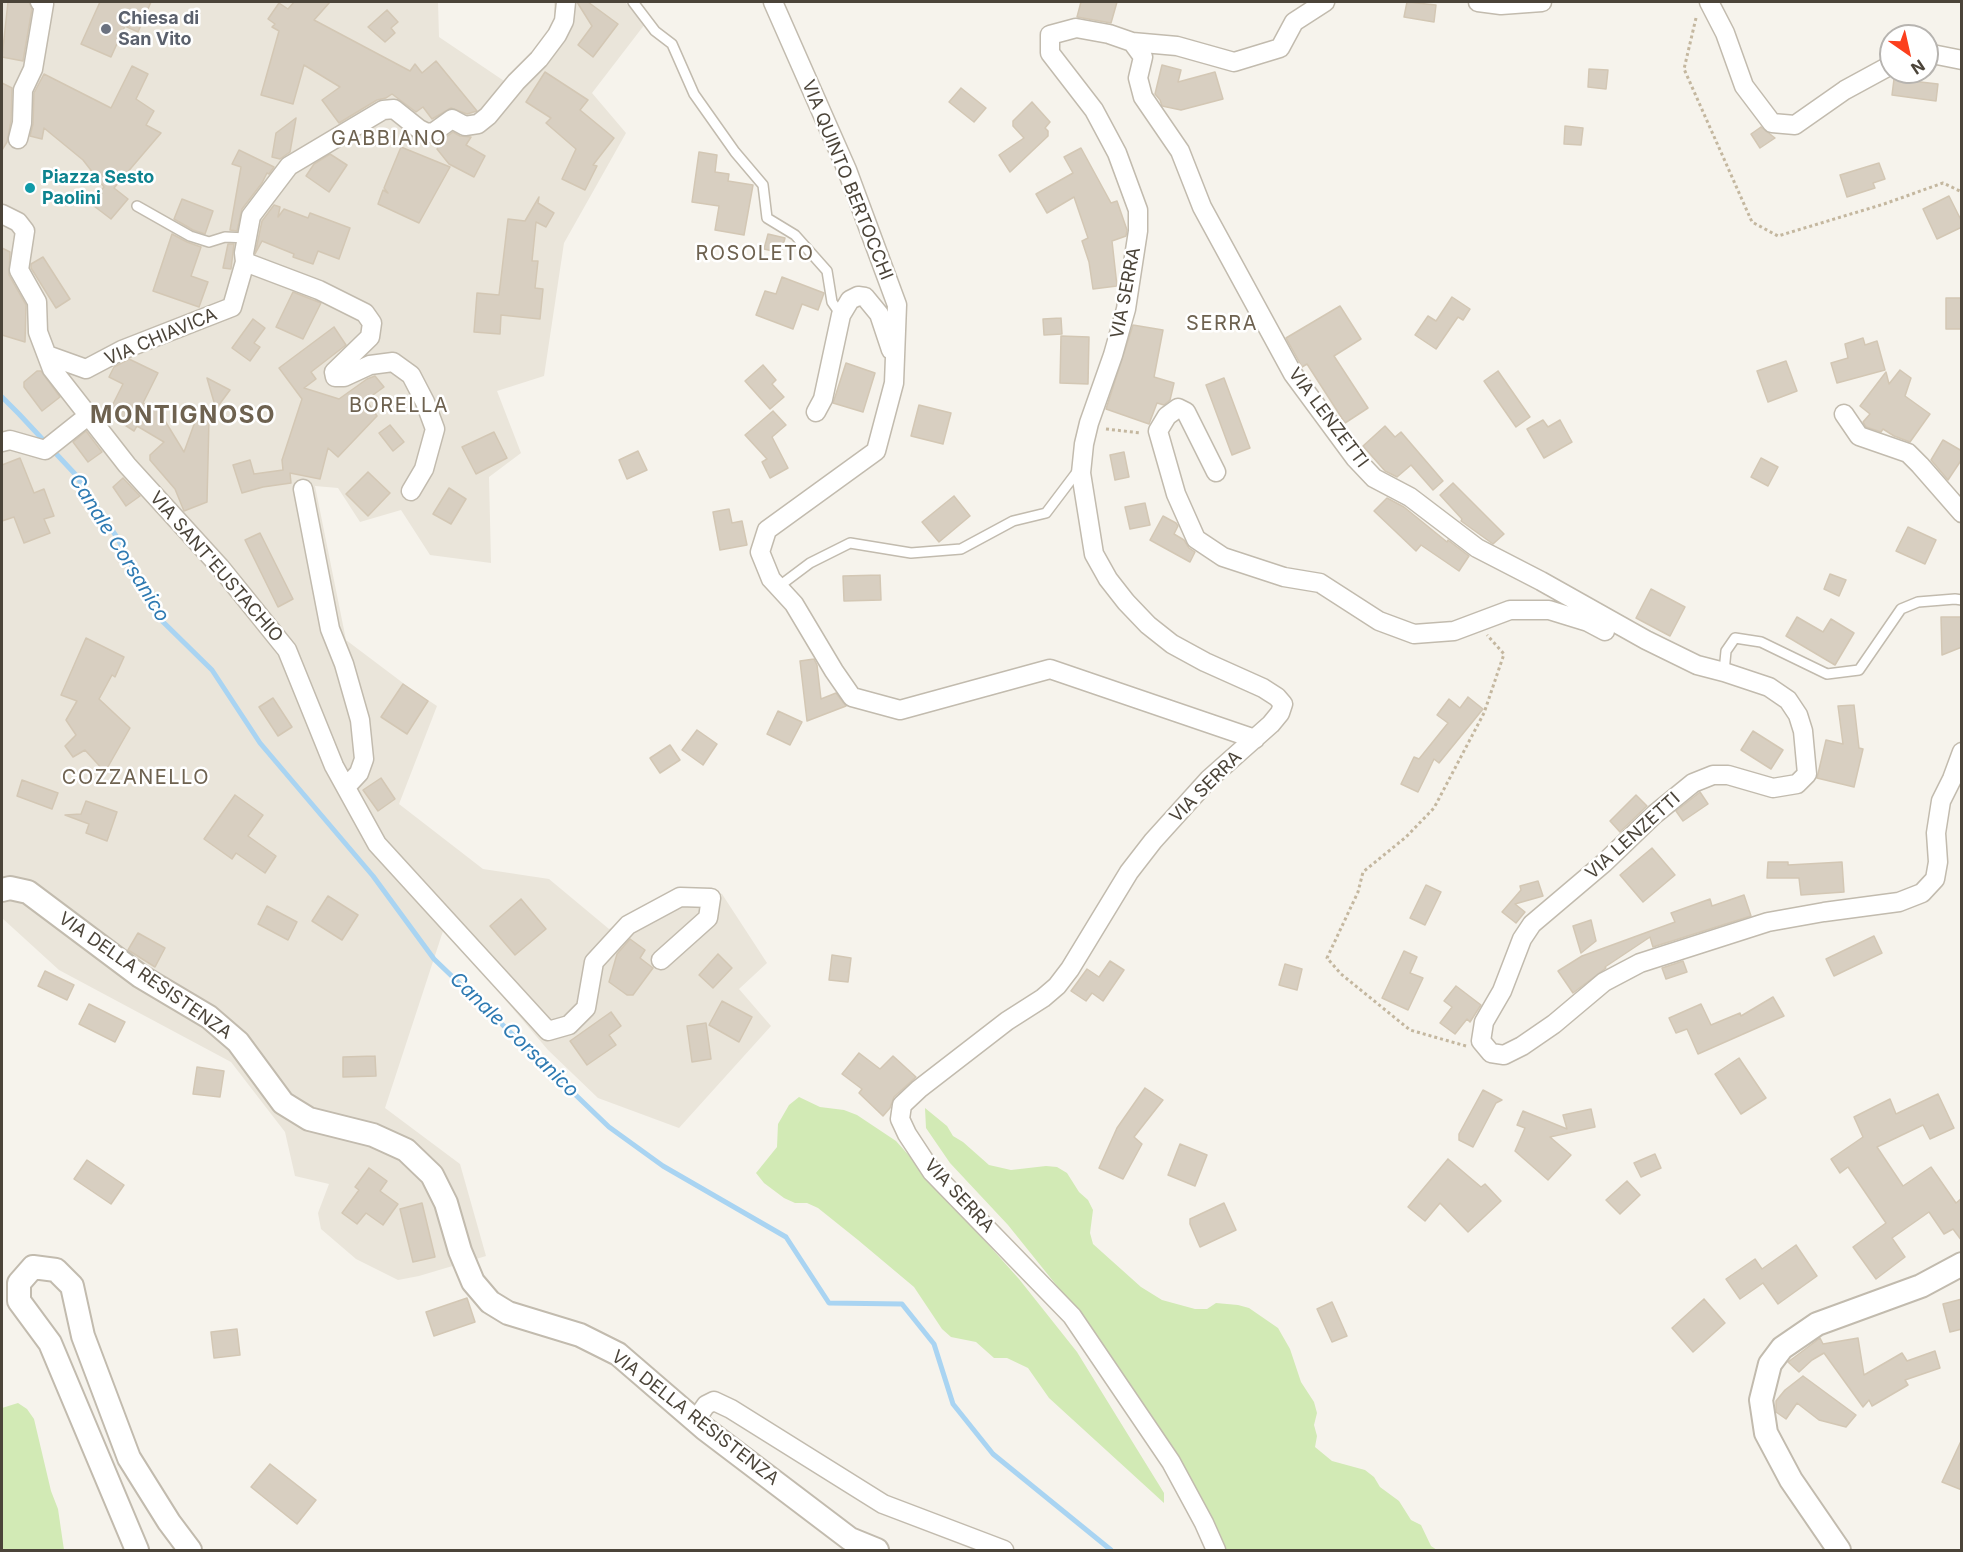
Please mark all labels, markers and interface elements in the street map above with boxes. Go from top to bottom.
place label: Chiesa di San Vito [118,8,199,50]
marker: Chiesa di San Vito [99,22,113,36]
north arrow [1879,24,1939,84]
text: N [1907,56,1929,79]
street label: VIA QUINTO BERTOCCHI [797,77,897,283]
district label: GABBIANO [331,127,447,151]
place label: Piazza Sesto Paolini [42,167,154,210]
marker: Piazza Sesto Paolini [23,181,37,195]
district label: ROSOLETO [695,242,815,266]
street label: VIA SERRA [1107,245,1145,341]
street label: VIA CHIAVICA [102,304,220,370]
district label: SERRA [1186,312,1258,336]
street label: VIA LENZETTI [1283,364,1373,472]
district label: BORELLA [349,394,449,418]
district label: MONTIGNOSO [90,402,276,430]
water label: Canale Corsanico [64,470,174,626]
street label: VIA SANT'EUSTACHIO [145,487,287,647]
street label: VIA SERRA [1166,747,1246,827]
district label: COZZANELLO [62,766,210,790]
street label: VIA LENZETTI [1581,788,1685,884]
street label: VIA DELLA RESISTENZA [54,908,236,1044]
water label: Canale Corsanico [445,967,583,1103]
street label: VIA SERRA [919,1155,999,1237]
street label: VIA DELLA RESISTENZA [607,1346,783,1490]

